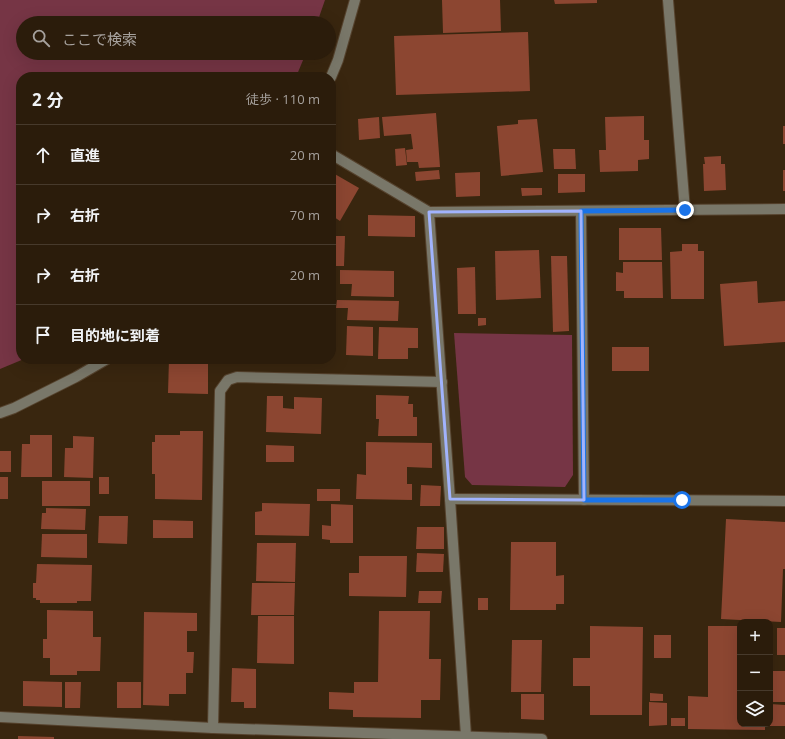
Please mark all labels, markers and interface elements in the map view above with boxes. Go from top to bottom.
search box [16,16,336,60]
icon: search [30,27,52,49]
text: ここで検索 [62,29,137,49]
text: 2 分 [32,88,63,111]
text: 徒歩 · 110 m [246,90,320,108]
icon: ahead [32,144,54,166]
text: 直進 [70,145,100,165]
text: 20 m [290,146,320,164]
route end [676,201,694,219]
icon: right [32,204,54,226]
text: 右折 [70,205,100,225]
text: 70 m [290,206,320,224]
icon: right [32,264,54,286]
text: 右折 [70,265,100,285]
text: 20 m [290,266,320,284]
icon: arrive [32,324,54,346]
text: 目的地に到着 [70,325,160,345]
route start [673,491,691,509]
map controls [737,619,773,727]
button: + [737,619,773,655]
button: − [737,655,773,691]
button: layers [737,691,773,727]

